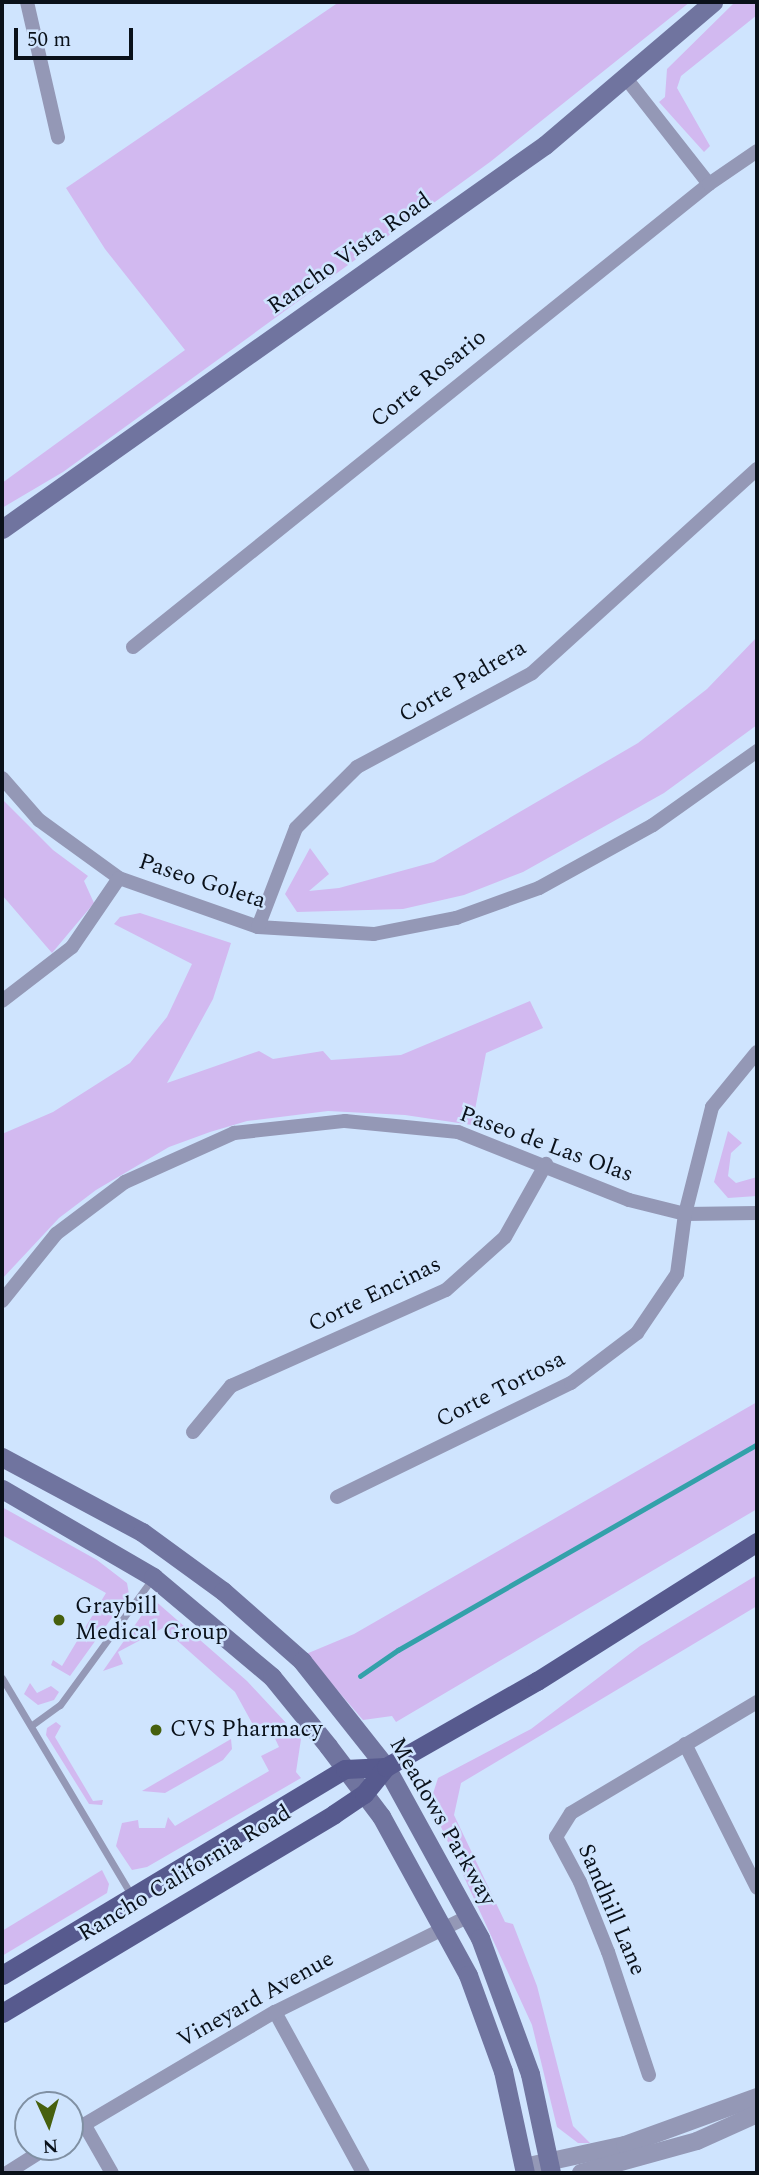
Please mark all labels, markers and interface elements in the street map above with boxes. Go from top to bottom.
scale bar [18,14,136,58]
text: 50 m [27,24,71,56]
street label: Rancho Vista Road [263,187,437,321]
street label: Corte Rosario [366,324,492,434]
street label: Corte Padrera [394,634,532,730]
street label: Paseo Goleta [135,848,269,916]
street label: Paseo de Las Olas [456,1101,636,1189]
street label: Corte Encinas [304,1251,446,1339]
street label: Corte Tortosa [432,1346,570,1434]
place label: Graybill Medical Group [75,1593,228,1647]
marker: Graybill Medical Group [49,1610,69,1630]
place label: CVS Pharmacy [170,1716,323,1744]
marker: CVS Pharmacy [148,1722,164,1738]
street label: Meadows Parkway [383,1733,501,1911]
street label: Rancho California Road [74,1800,296,1948]
street label: Sandhill Lane [571,1840,651,1980]
street label: Vineyard Avenue [173,1946,339,2054]
north arrow [14,2091,84,2161]
text: N [42,2130,59,2160]

